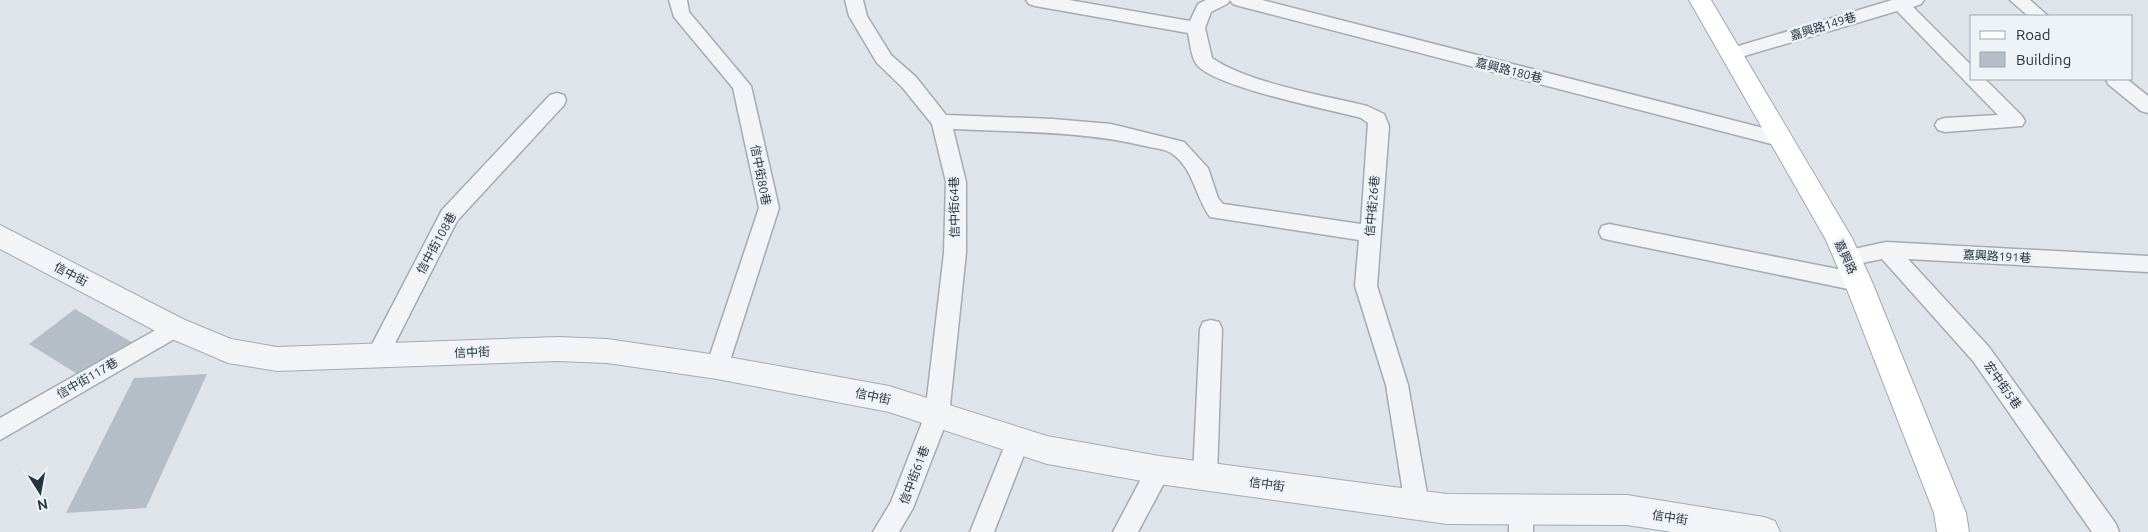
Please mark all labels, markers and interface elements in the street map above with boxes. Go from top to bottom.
street label: 嘉興路149巷 [1788,10,1858,42]
legend [1970,15,2133,80]
text: Road [2016,26,2051,43]
text: Building [2016,51,2071,68]
street label: 嘉興路180巷 [1474,55,1544,85]
street label: 信中街80巷 [749,144,773,206]
street label: 信中街26巷 [1363,175,1381,237]
street label: 信中街64巷 [947,176,961,238]
street label: 信中街108巷 [414,210,458,276]
street label: 嘉興路 [1832,238,1860,276]
street label: 嘉興路191巷 [1963,248,2031,264]
street label: 信中街 [52,260,90,288]
street label: 信中街 [454,345,490,359]
street label: 信中街117巷 [54,355,120,401]
street label: 宏中街5巷 [1982,359,2024,411]
street label: 信中街 [854,386,892,406]
street label: 信中街61巷 [897,444,931,506]
north arrow [15,467,65,517]
street label: 信中街 [1248,475,1286,493]
text: N [36,496,49,514]
street label: 信中街 [1651,508,1689,526]

